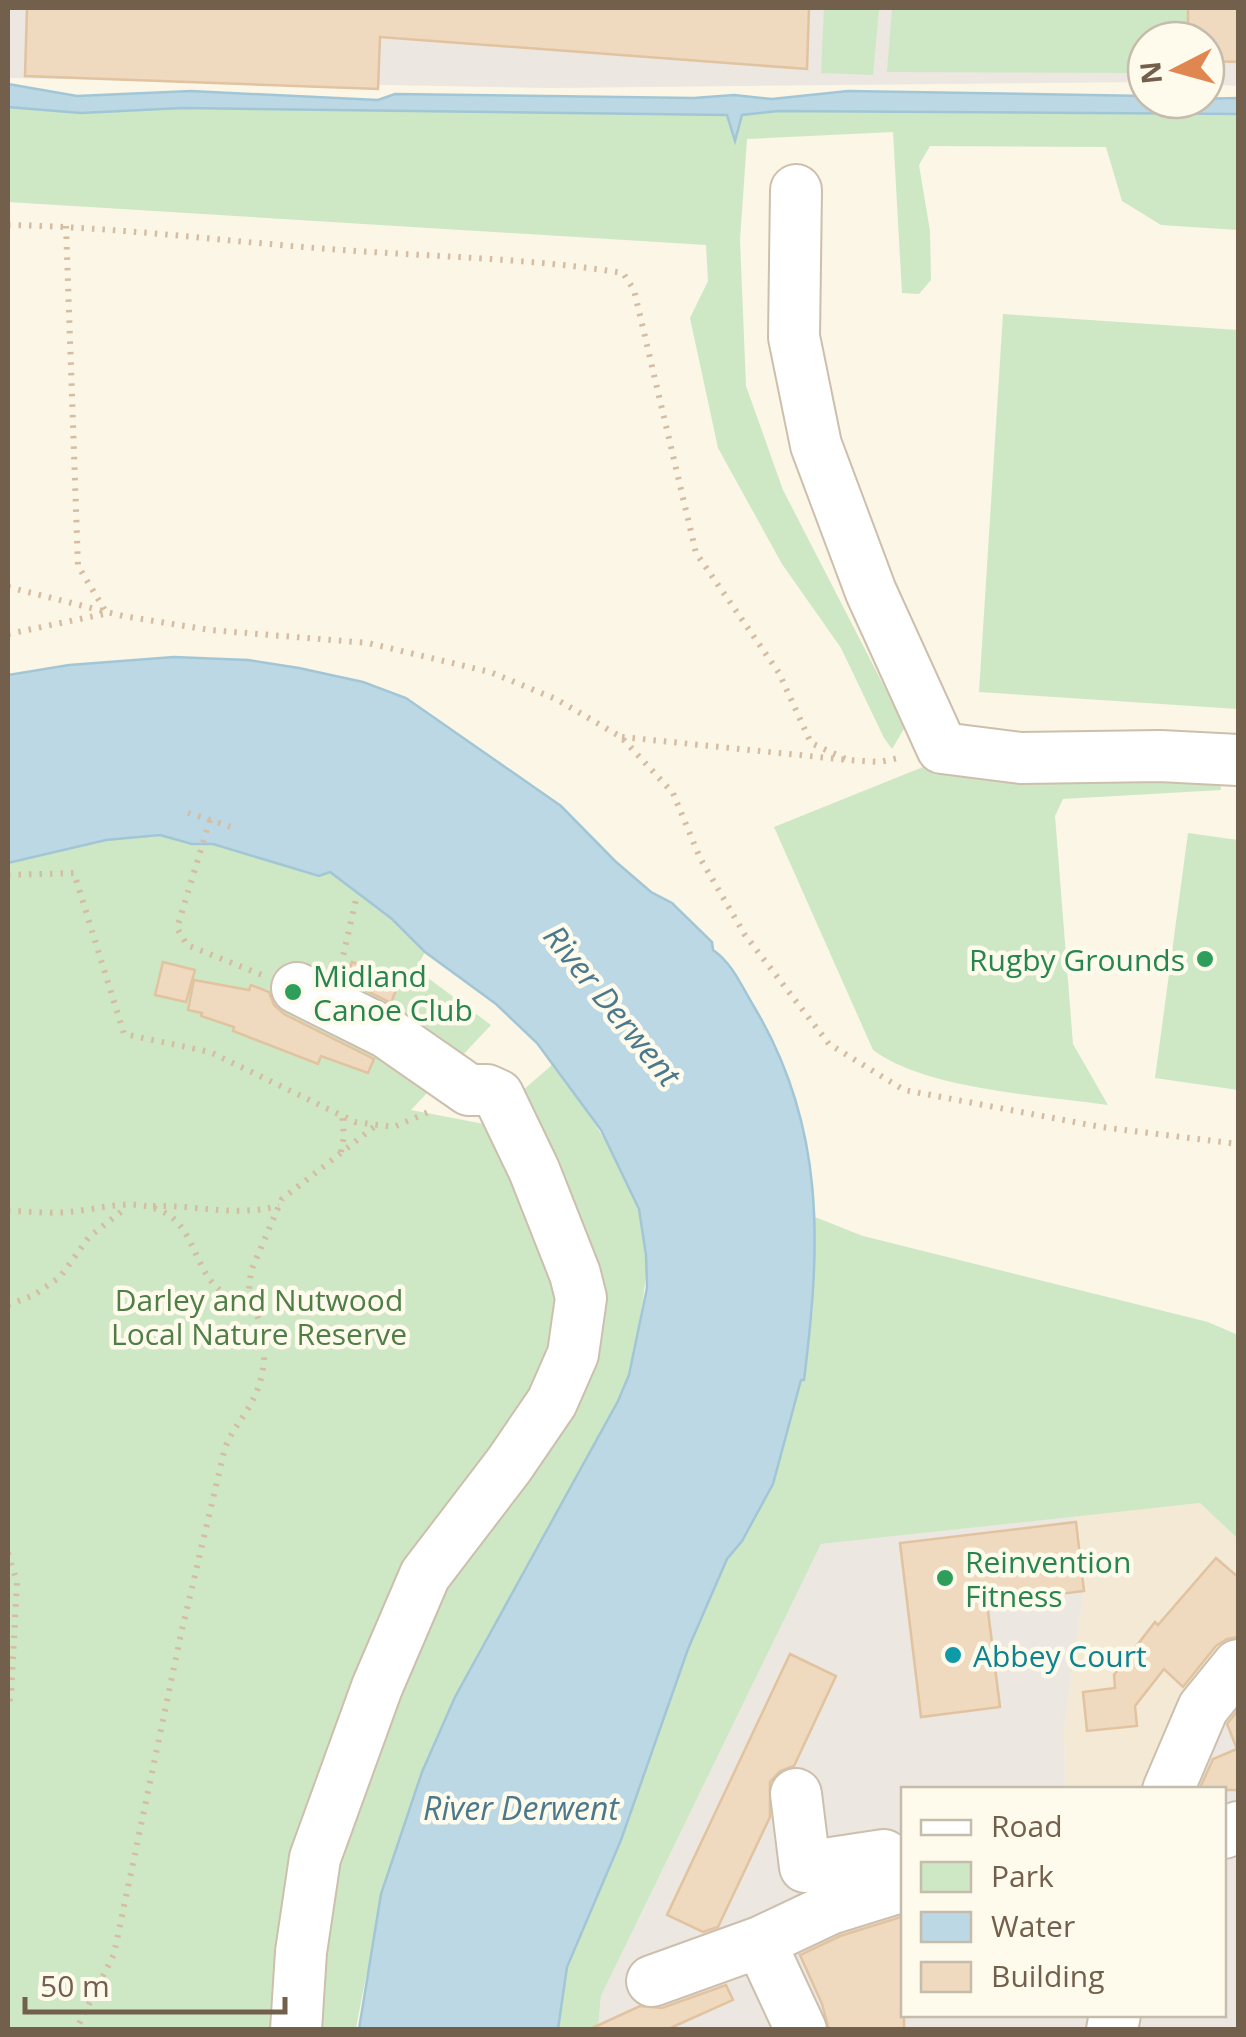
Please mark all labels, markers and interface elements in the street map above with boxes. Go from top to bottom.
north arrow [1126,20,1226,120]
text: N [1130,59,1170,86]
water label: River Derwent [535,915,692,1096]
place label: Rugby Grounds [969,939,1185,980]
marker: Rugby Grounds [1194,948,1216,970]
place label: Midland Canoe Club [313,955,473,1030]
marker: Midland Canoe Club [282,981,304,1003]
park label: Darley and Nutwood Local Nature Reserve [111,1279,407,1354]
place label: Reinvention Fitness [965,1541,1131,1616]
marker: Reinvention Fitness [934,1567,956,1589]
place label: Abbey Court [973,1635,1147,1676]
marker: Abbey Court [942,1644,964,1666]
water label: River Derwent [423,1786,620,1829]
legend [901,1787,1226,2017]
text: Road [991,1805,1063,1846]
text: Park [991,1855,1054,1896]
text: Water [991,1905,1075,1946]
scale bar [25,1952,285,2014]
text: Building [991,1955,1105,1996]
text: 50 m [40,1965,110,2006]

